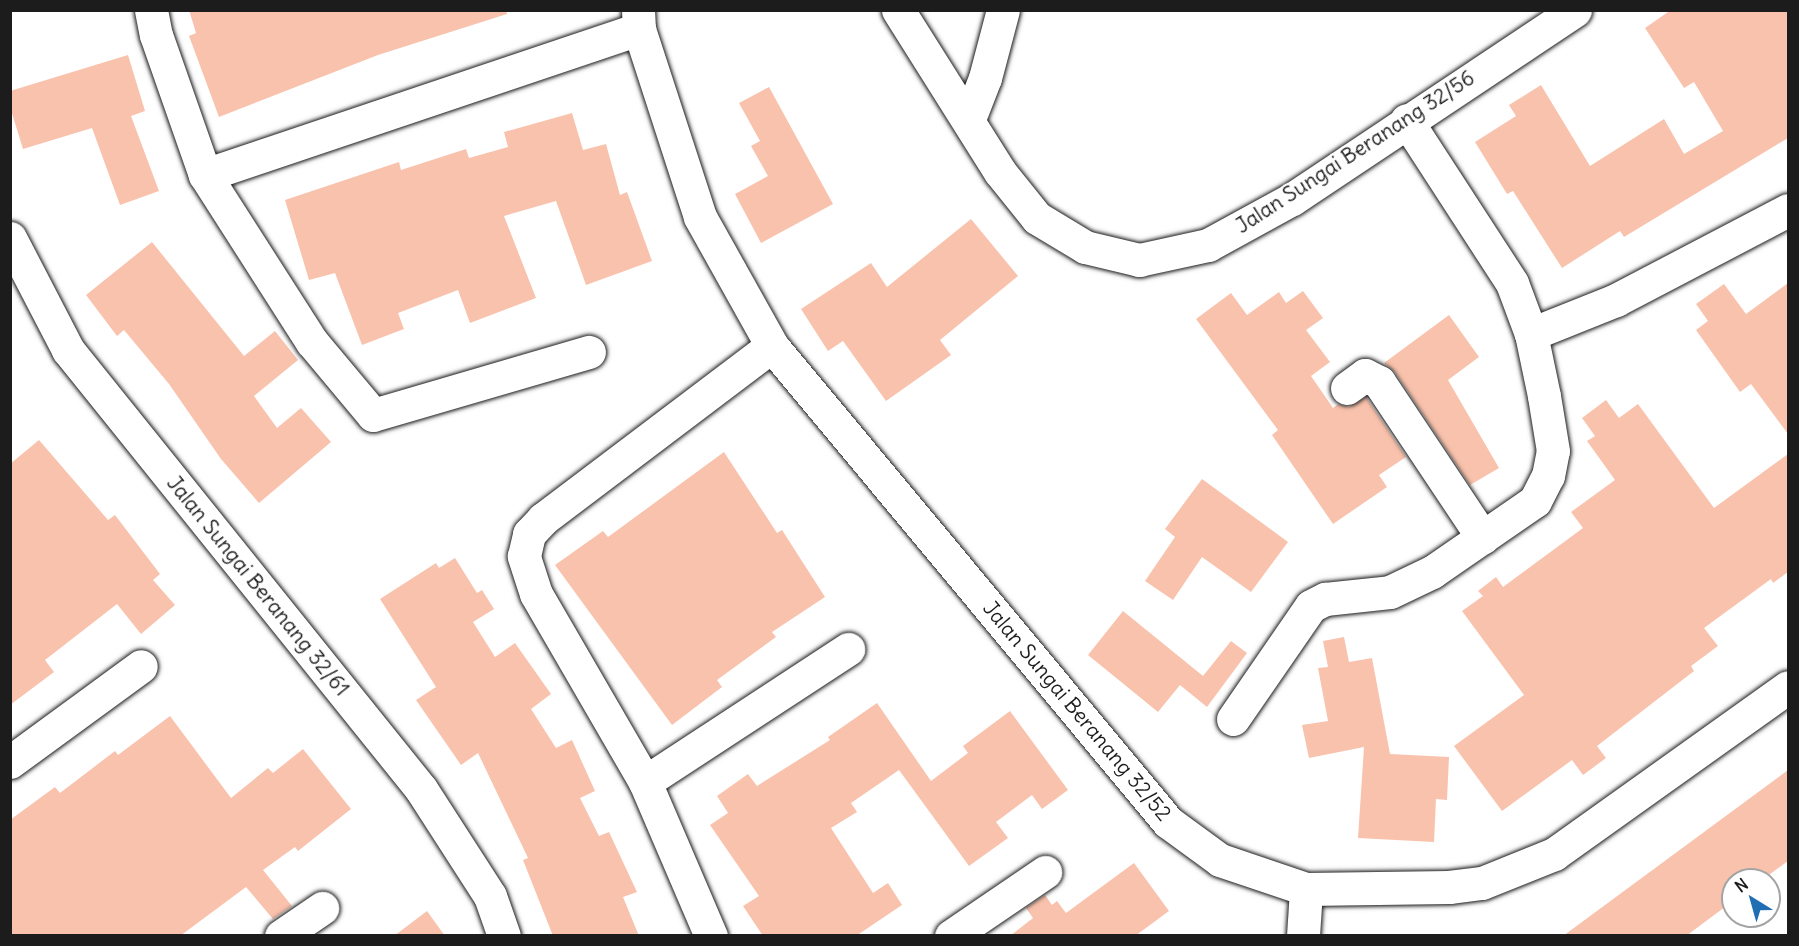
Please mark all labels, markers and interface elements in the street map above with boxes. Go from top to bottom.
street label: Jalan Sungai Beranang 32/56 [1231,65,1479,239]
street label: Jalan Sungai Beranang 32/61 [161,471,355,701]
street label: Jalan Sungai Beranang 32/52 [978,596,1176,826]
north arrow [1721,868,1781,928]
text: N [1731,874,1752,897]

